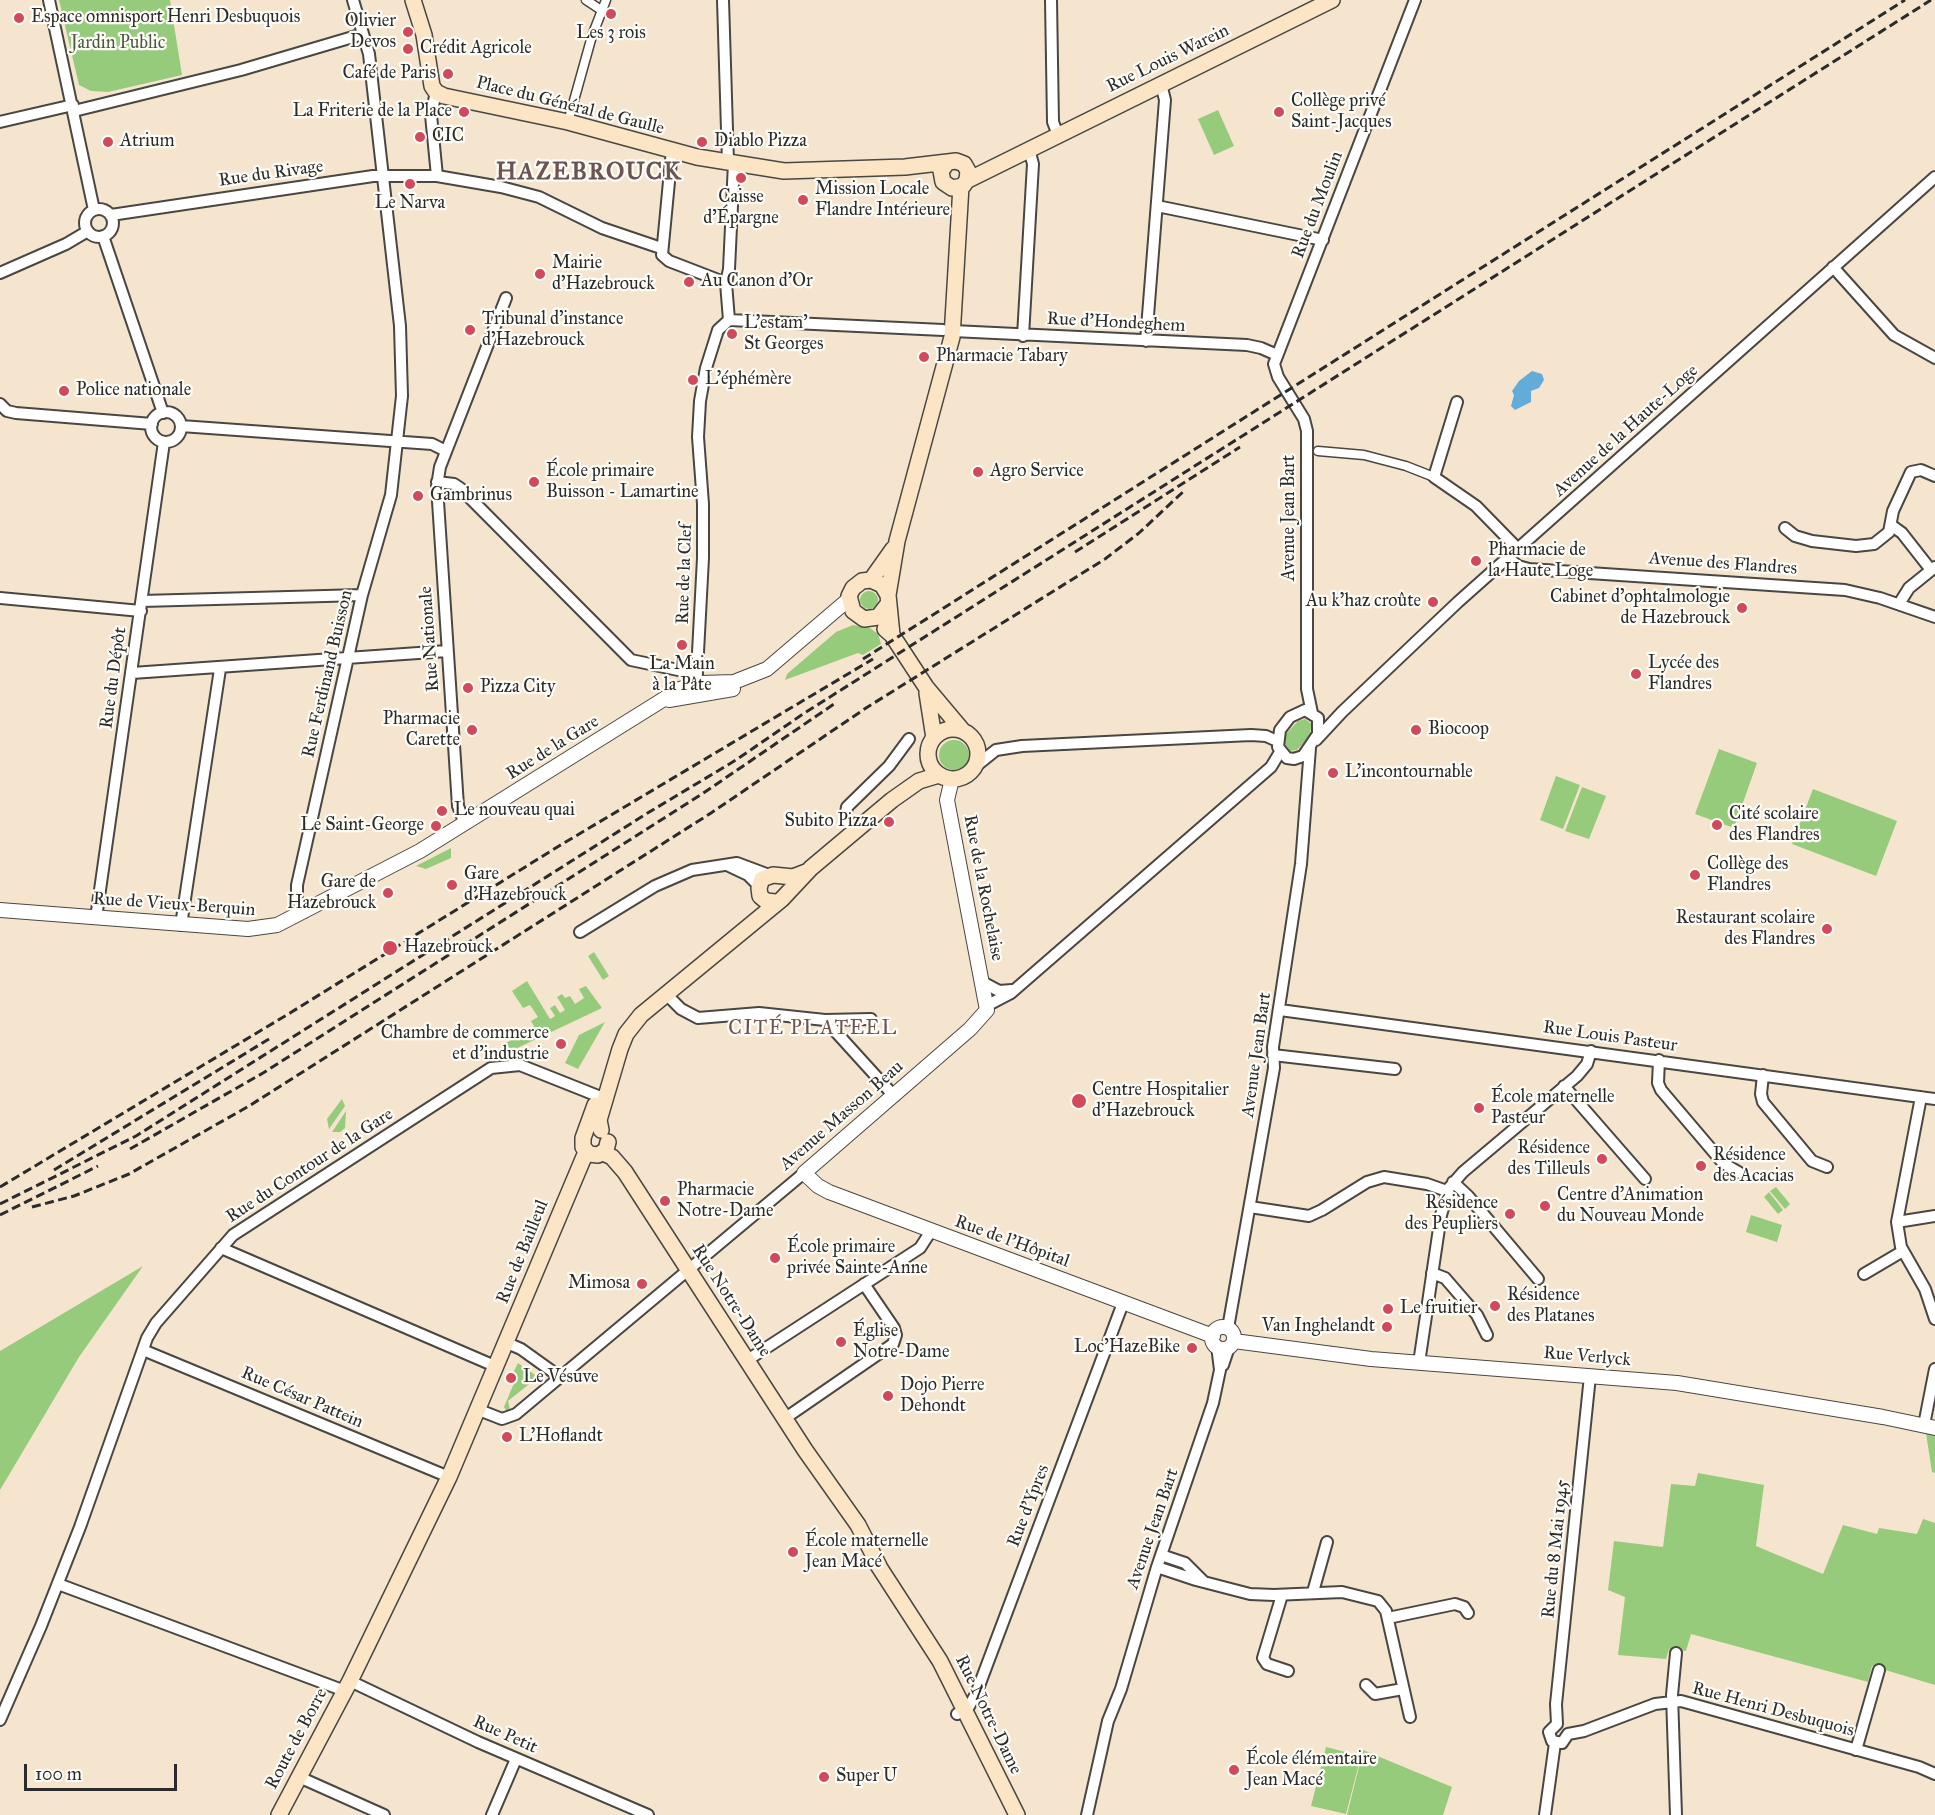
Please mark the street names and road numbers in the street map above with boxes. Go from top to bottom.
street label: Rue Louis Warein [1103,20,1233,98]
street label: Place du Général de Gaulle [474,72,666,140]
street label: Rue du Moulin [1288,149,1348,261]
street label: Rue du Rivage [217,156,325,192]
street label: Rue d'Hondeghem [1046,309,1186,337]
street label: Avenue de la Haute-Loge [1549,360,1703,502]
street label: Avenue Jean Bart [1279,455,1301,581]
street label: Rue de la Clef [672,523,698,625]
street label: Avenue des Flandres [1648,548,1798,580]
street label: Rue Nationale [416,585,444,693]
street label: Rue Ferdinand Buisson [298,588,358,760]
street label: Rue du Dépôt [96,626,132,730]
street label: Rue de la Gare [503,711,603,785]
street label: Rue de la Rochelaise [958,813,1008,963]
street label: Rue de Vieux-Berquin [92,889,256,921]
street label: Avenue Jean Bart [1238,991,1276,1119]
street label: Rue Louis Pasteur [1542,1017,1678,1057]
street label: Avenue Masson Beau [776,1056,908,1176]
street label: Rue du Contour de la Gare [223,1104,397,1228]
street label: Rue de Bailleul [492,1197,554,1307]
street label: Rue de l'Hôpital [952,1211,1072,1273]
street label: Rue Notre-Dame [687,1241,775,1361]
street label: Rue Verlyck [1542,1342,1632,1372]
street label: Rue César Pattein [238,1363,366,1433]
street label: Rue d'Ypres [1003,1462,1055,1550]
street label: Avenue Jean Bart [1122,1466,1184,1592]
street label: Rue du 8 Mai 1945 [1538,1479,1574,1619]
street label: Rue Notre-Dame [950,1652,1026,1778]
street label: Rue Henri Desbuquois [1689,1678,1857,1742]
street label: Route de Borre [261,1685,333,1793]
street label: Rue Petit [469,1711,541,1759]

